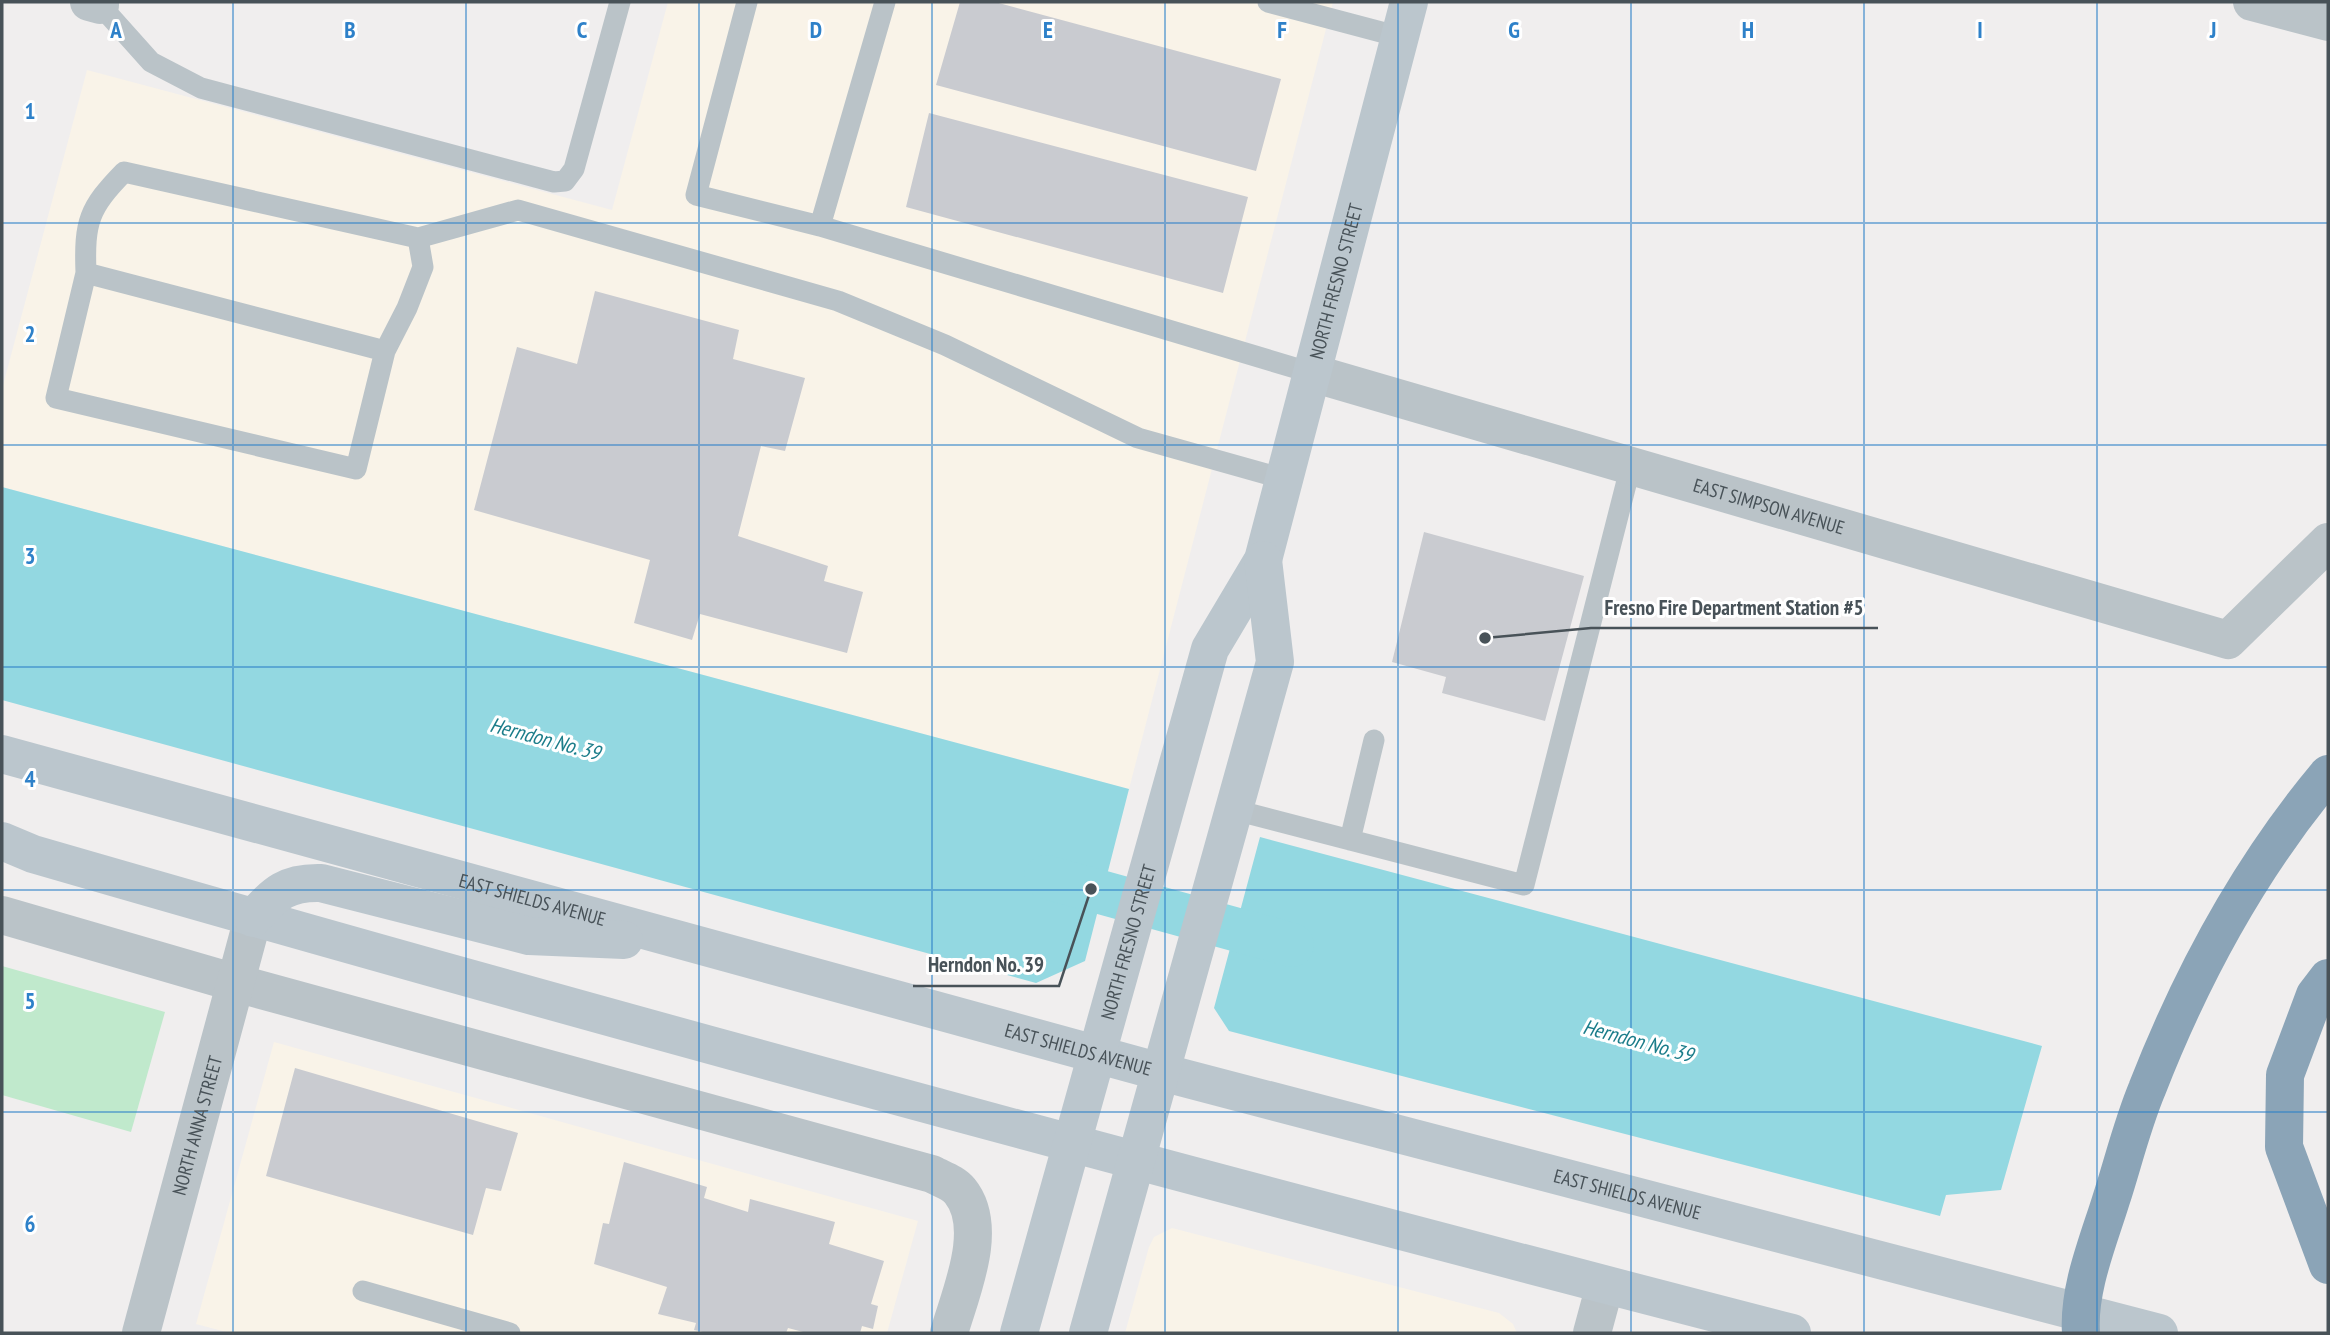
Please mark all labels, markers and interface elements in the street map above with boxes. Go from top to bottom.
text: A [109,15,122,44]
text: B [344,15,356,44]
text: C [577,15,588,44]
text: D [810,15,822,44]
text: E [1043,15,1053,44]
text: F [1277,15,1287,44]
text: G [1508,15,1520,44]
text: H [1742,15,1754,44]
text: I [1977,15,1983,44]
text: J [2209,15,2216,44]
text: 1 [25,96,36,125]
street label: NORTH FRESNO STREET [1304,200,1368,362]
text: 2 [25,319,36,348]
street label: EAST SIMPSON AVENUE [1691,473,1847,540]
text: 3 [25,541,36,570]
callout: Fresno Fire Department Station #5 [1591,586,1878,628]
text: Fresno Fire Department Station #5 [1604,594,1864,621]
water label: Herndon No. 39 [487,711,606,767]
text: 4 [25,764,36,793]
street label: NORTH FRESNO STREET [1095,861,1161,1022]
street label: EAST SHIELDS AVENUE [456,868,608,931]
callout: Herndon No. 39 [913,944,1059,986]
text: Herndon No. 39 [928,951,1044,978]
text: 5 [25,986,36,1015]
water label: Herndon No. 39 [1580,1013,1699,1069]
street label: EAST SHIELDS AVENUE [1002,1018,1154,1081]
street label: NORTH ANNA STREET [167,1053,227,1198]
street label: EAST SHIELDS AVENUE [1551,1163,1704,1225]
text: 6 [25,1209,36,1238]

